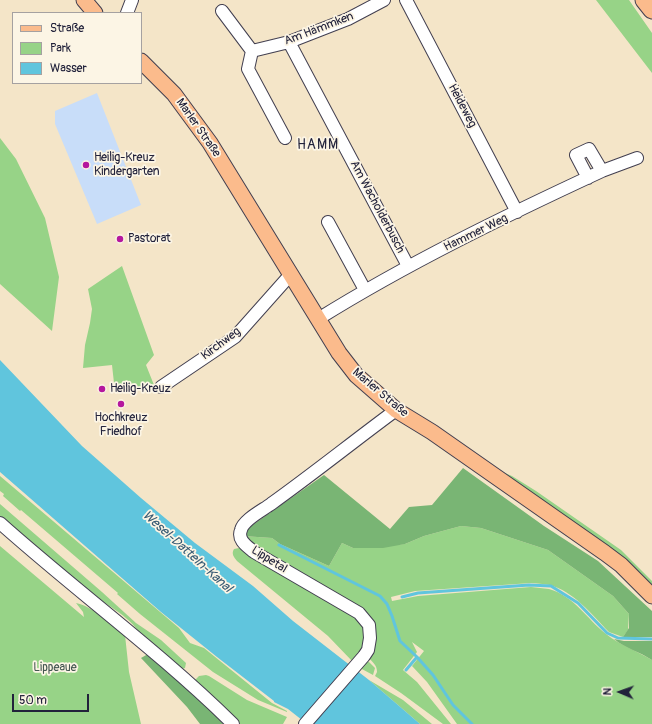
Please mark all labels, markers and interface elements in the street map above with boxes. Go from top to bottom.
street label: Am Hämmken [282,9,356,49]
legend [12,12,142,84]
text: Straße [50,21,84,36]
text: Park [50,41,71,56]
text: Wasser [50,61,87,76]
street label: Heideweg [445,82,479,130]
street label: Marler Straße [173,96,223,160]
district label: HAMM [297,137,339,153]
place label: Heilig-Kreuz Kindergarten [94,151,159,179]
street label: Am Wacholderbusch [346,158,408,256]
marker: Heilig-Kreuz Kindergarten [81,160,91,170]
street label: Hammer Weg [442,211,510,255]
place label: Pastorat [128,232,171,246]
marker: Pastorat [115,234,125,244]
street label: Kirchweg [199,325,243,363]
street label: Marler Straße [349,366,411,420]
place label: Heilig-Kreuz [110,382,171,396]
marker: Heilig-Kreuz [97,384,107,394]
marker: Hochkreuz Friedhof [116,399,126,409]
place label: Hochkreuz Friedhof [94,411,148,439]
water label: Wesel-Datteln-Kanal [139,508,235,596]
street label: Lippetal [248,543,290,577]
park label: Lippeaue [33,661,77,675]
north arrow [600,672,640,712]
scale bar [14,686,91,712]
text: N [601,688,614,696]
text: 50 m [19,693,47,708]

